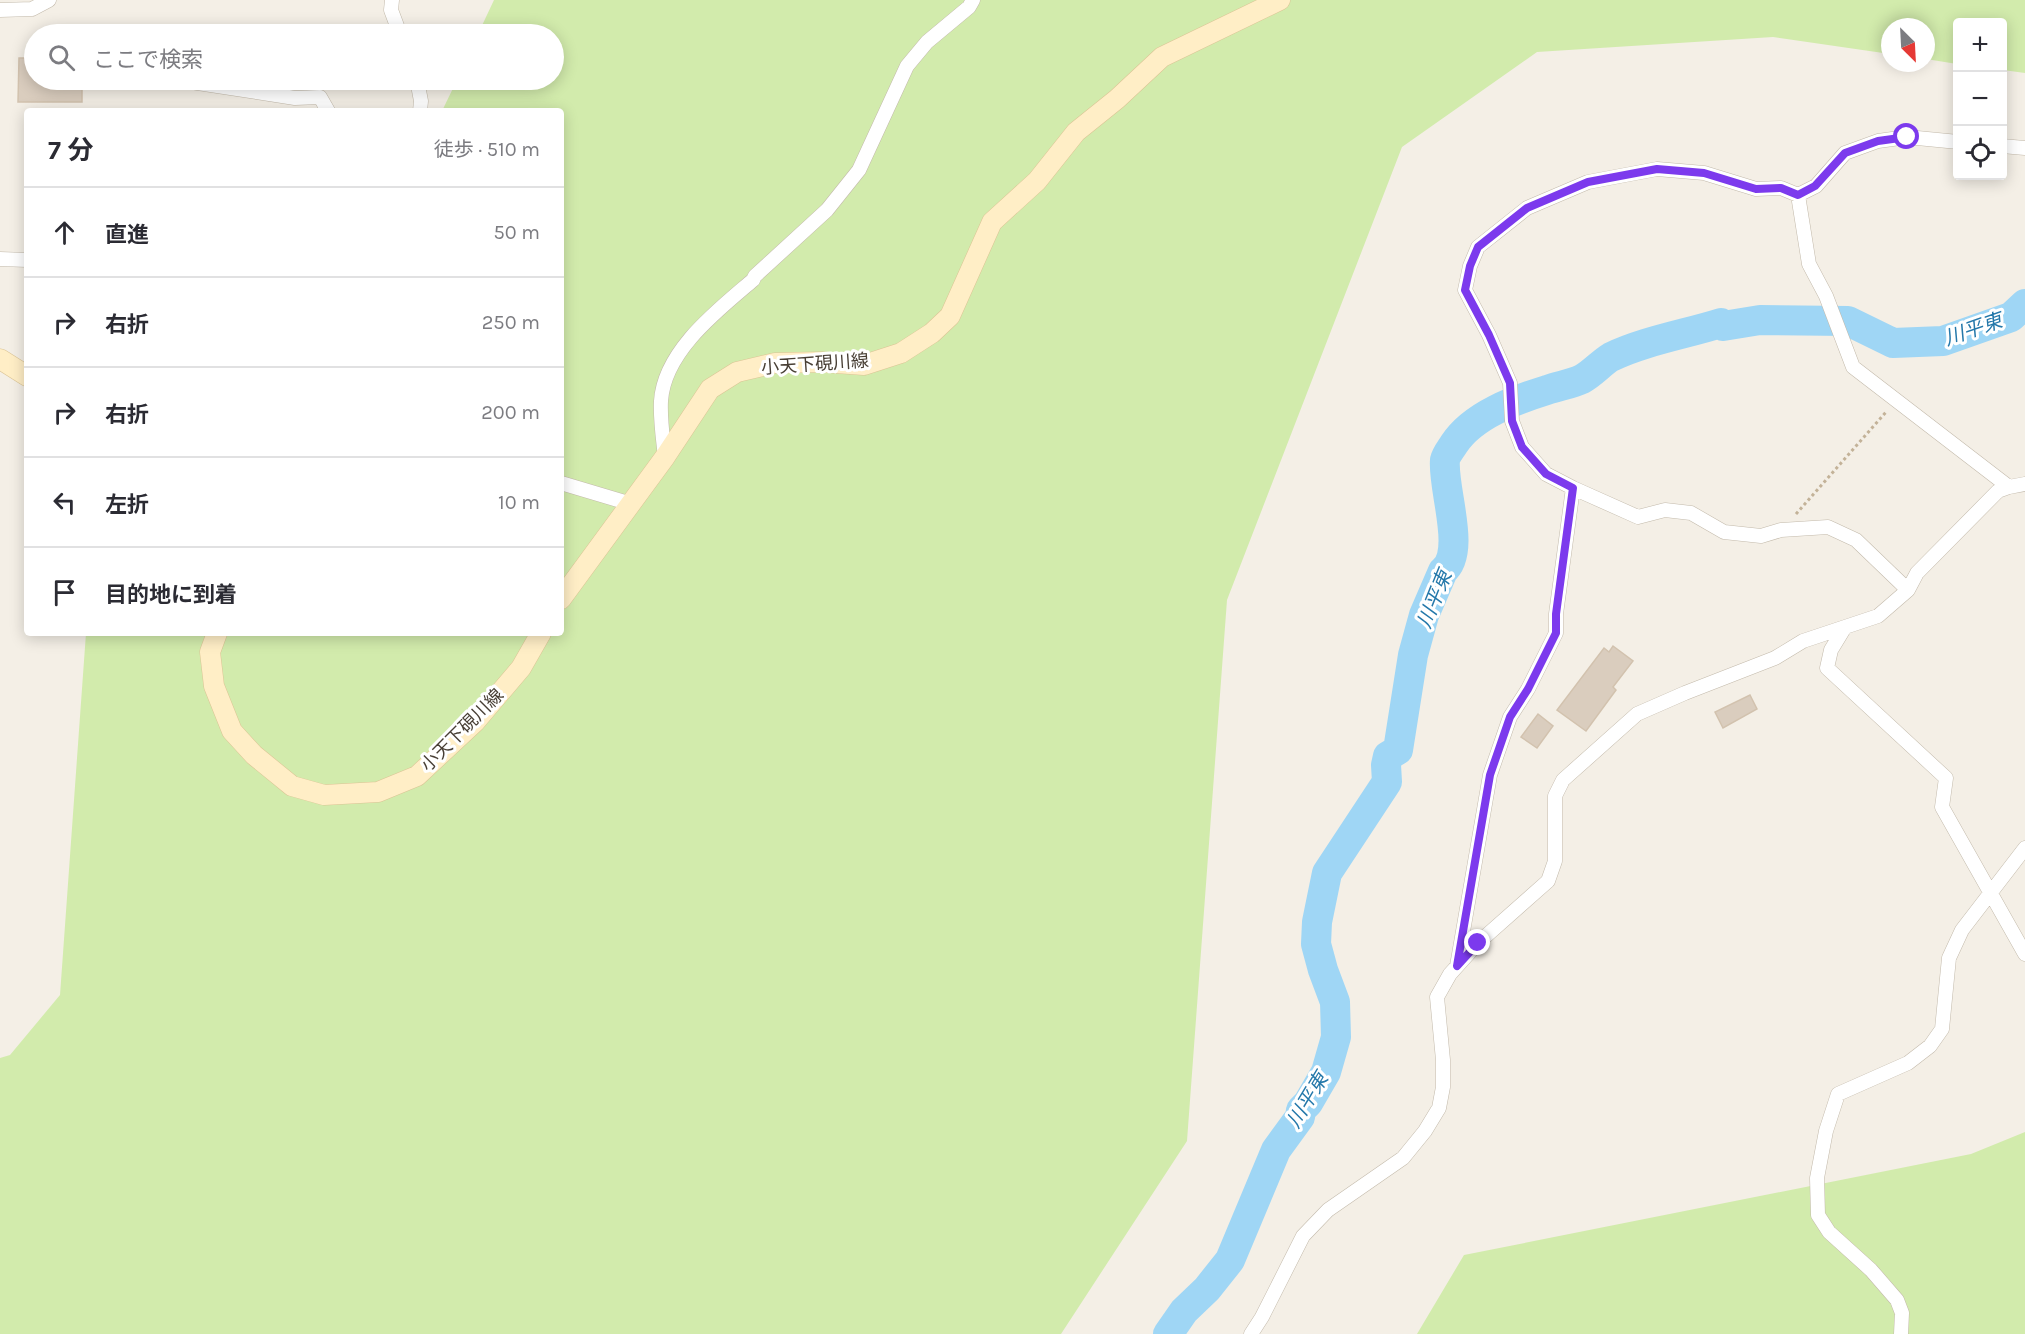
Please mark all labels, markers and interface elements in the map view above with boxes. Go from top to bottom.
north arrow [1881,18,1935,72]
map controls [1953,18,2007,180]
button: + [1953,18,2007,72]
search box [24,24,564,90]
icon: search [45,41,78,74]
text: ここで検索 [93,47,203,73]
button: − [1953,72,2007,126]
route start [1893,123,1919,149]
button: locate [1953,126,2007,180]
text: 7 分 [48,135,94,166]
text: 徒歩 · 510 m [434,138,540,161]
icon: ahead [48,216,81,249]
text: 50 m [493,221,540,244]
text: 直進 [105,222,149,248]
icon: right [48,306,81,339]
water label: 川平東 [1941,308,2008,350]
text: 250 m [482,311,540,334]
text: 右折 [105,312,149,338]
street label: 小天下硯川線 [760,349,870,379]
icon: right [48,396,81,429]
text: 200 m [481,401,540,424]
text: 右折 [105,402,149,428]
icon: left [48,486,81,519]
text: 10 m [498,491,540,514]
text: 左折 [105,492,149,518]
water label: 川平東 [1413,564,1457,631]
icon: arrive [48,576,81,609]
text: 目的地に到着 [105,582,237,608]
street label: 小天下硯川線 [416,684,508,776]
route end [1464,929,1490,955]
water label: 川平東 [1282,1066,1334,1132]

